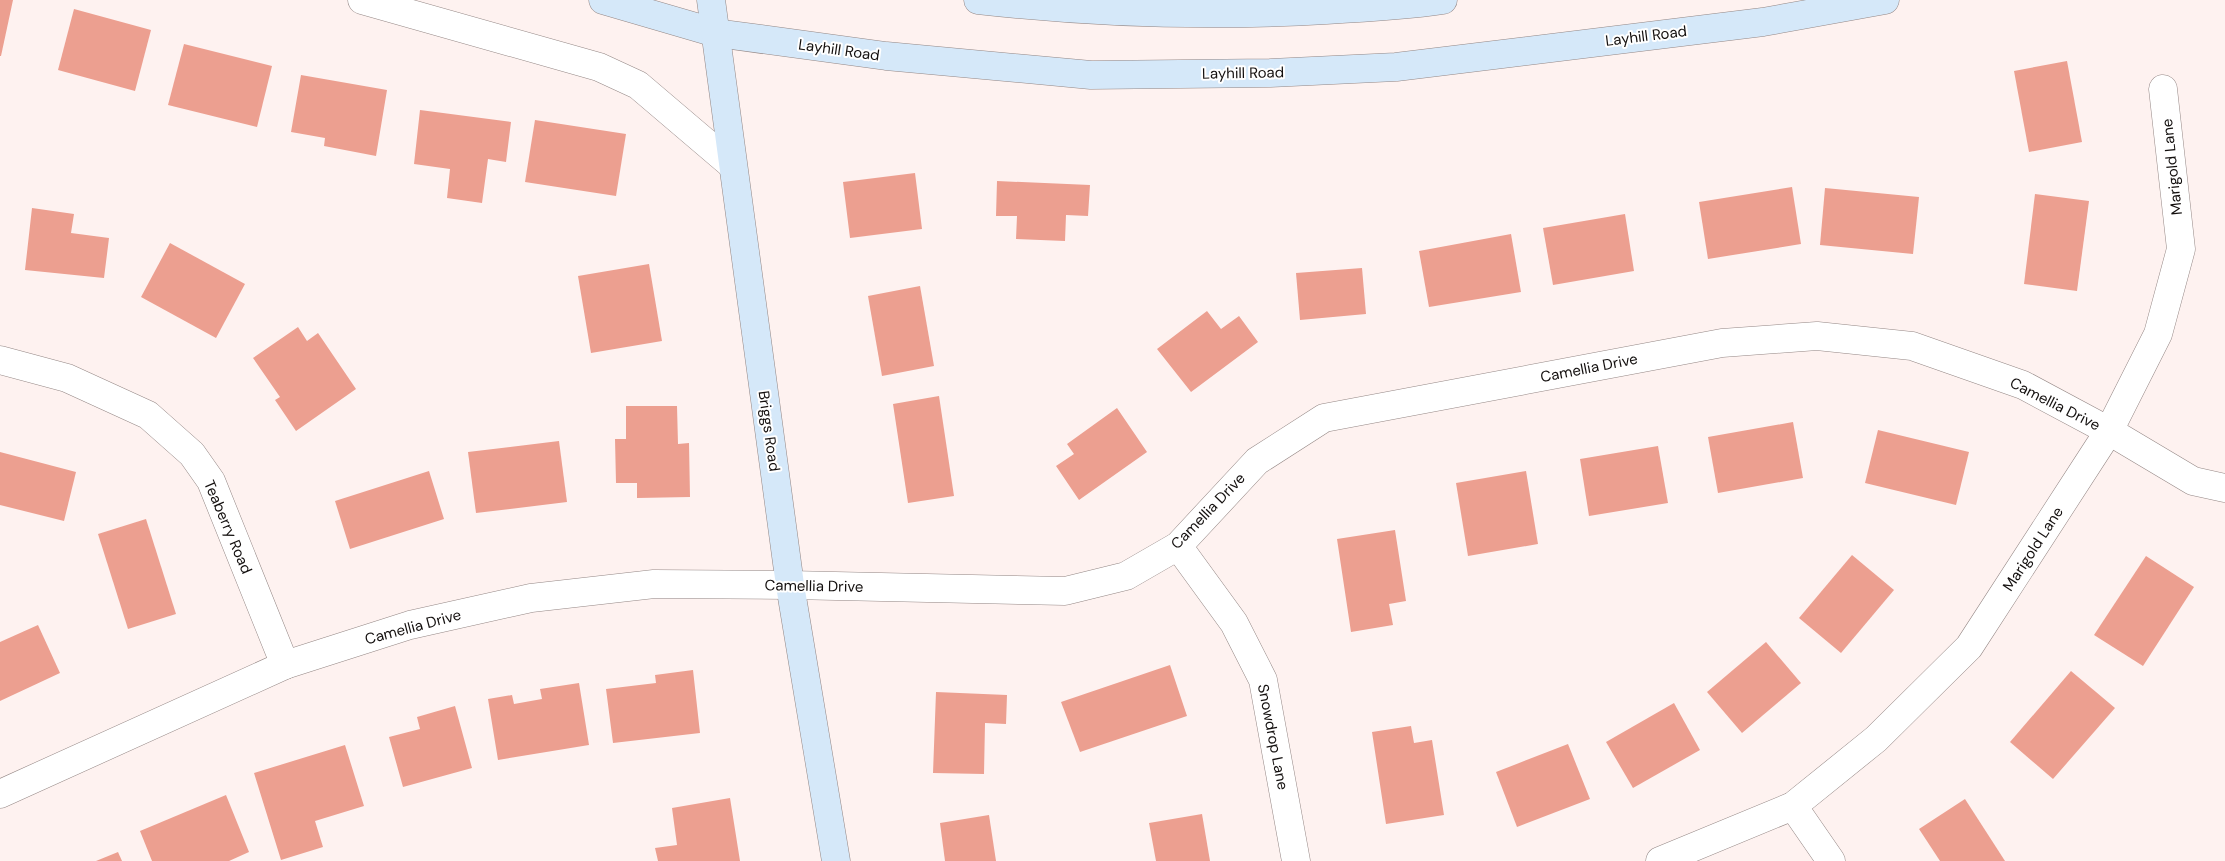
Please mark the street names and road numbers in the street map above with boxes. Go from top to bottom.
street label: Layhill Road [1604,21,1688,51]
street label: Layhill Road [797,34,881,66]
street label: Layhill Road [1202,62,1284,84]
street label: Marigold Lane [2157,118,2187,216]
street label: Camellia Drive [1539,349,1639,387]
street label: Camellia Drive [2006,373,2104,435]
street label: Briggs Road [753,389,785,473]
street label: Camellia Drive [1167,469,1249,553]
street label: Teaberry Road [199,477,257,577]
street label: Marigold Lane [1998,503,2068,595]
street label: Camellia Drive [764,575,864,597]
street label: Camellia Drive [363,605,463,649]
street label: Snowdrop Lane [1253,682,1293,792]

